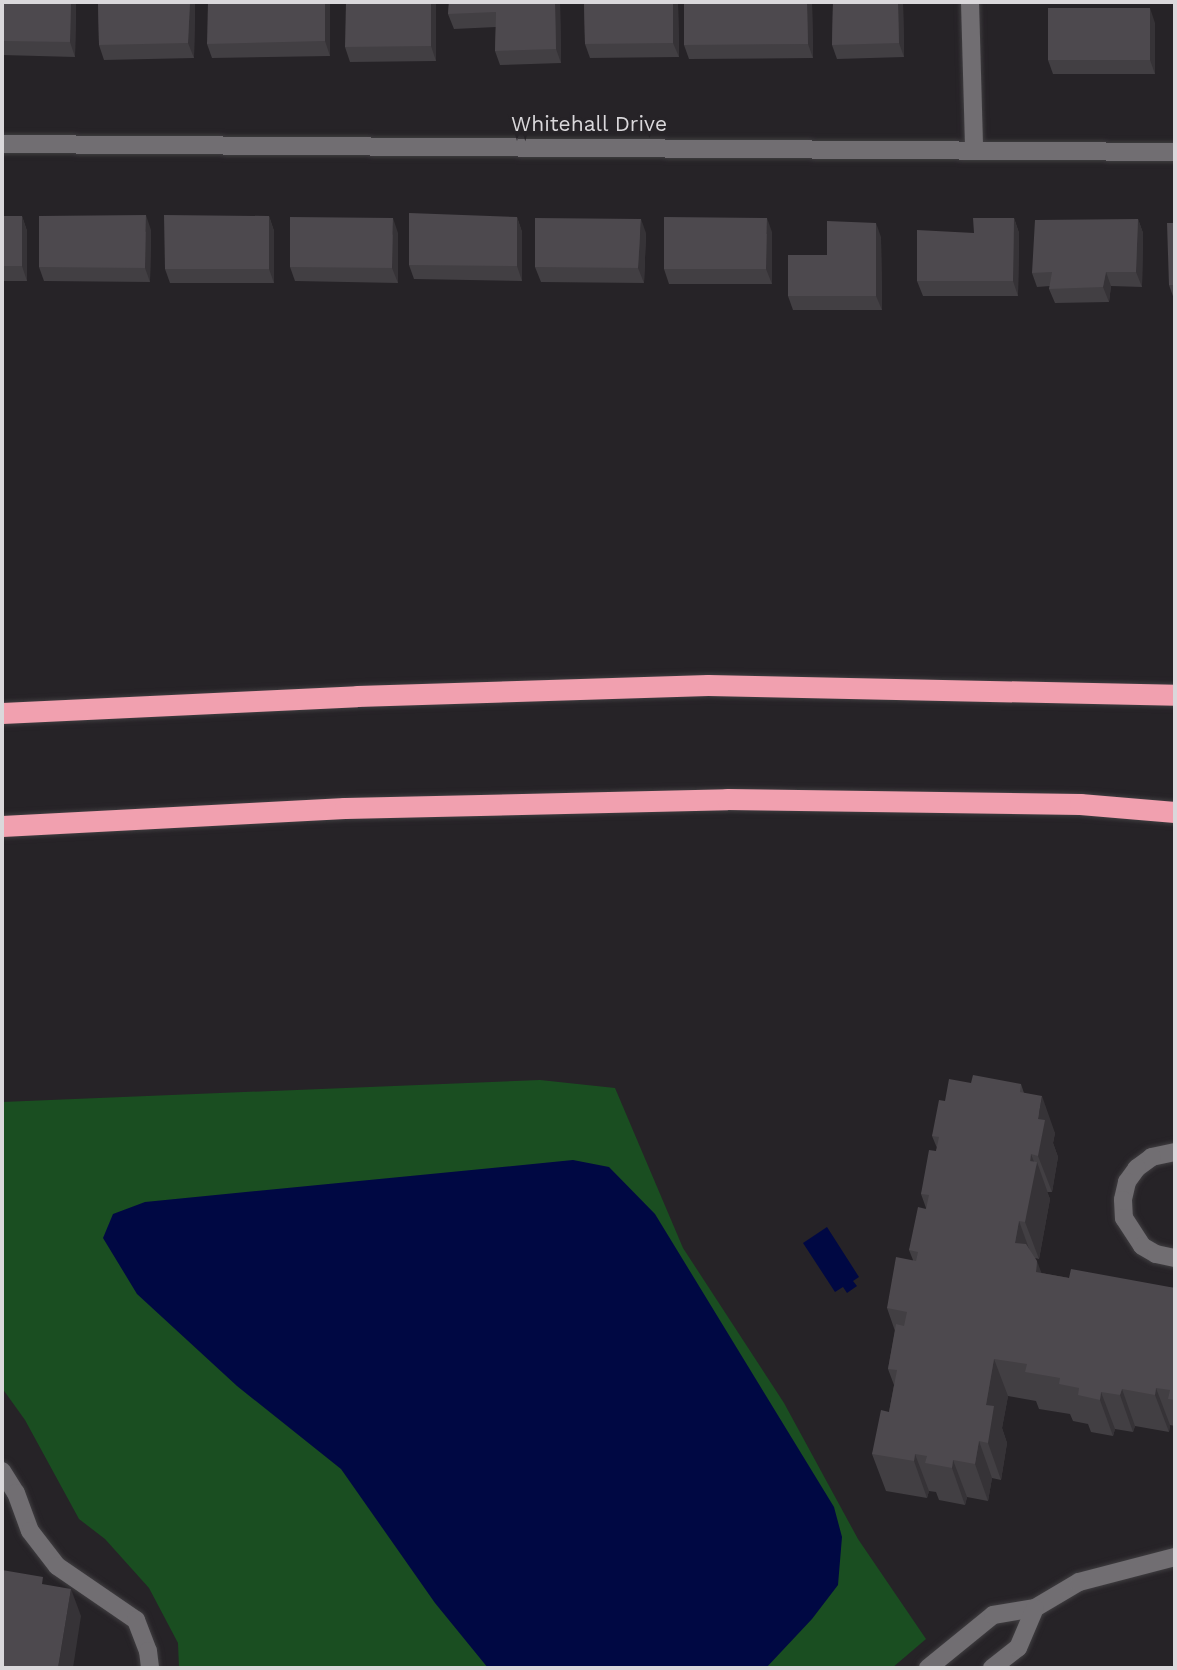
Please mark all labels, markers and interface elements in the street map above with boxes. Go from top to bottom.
street label: Whitehall Drive [511,111,667,137]

